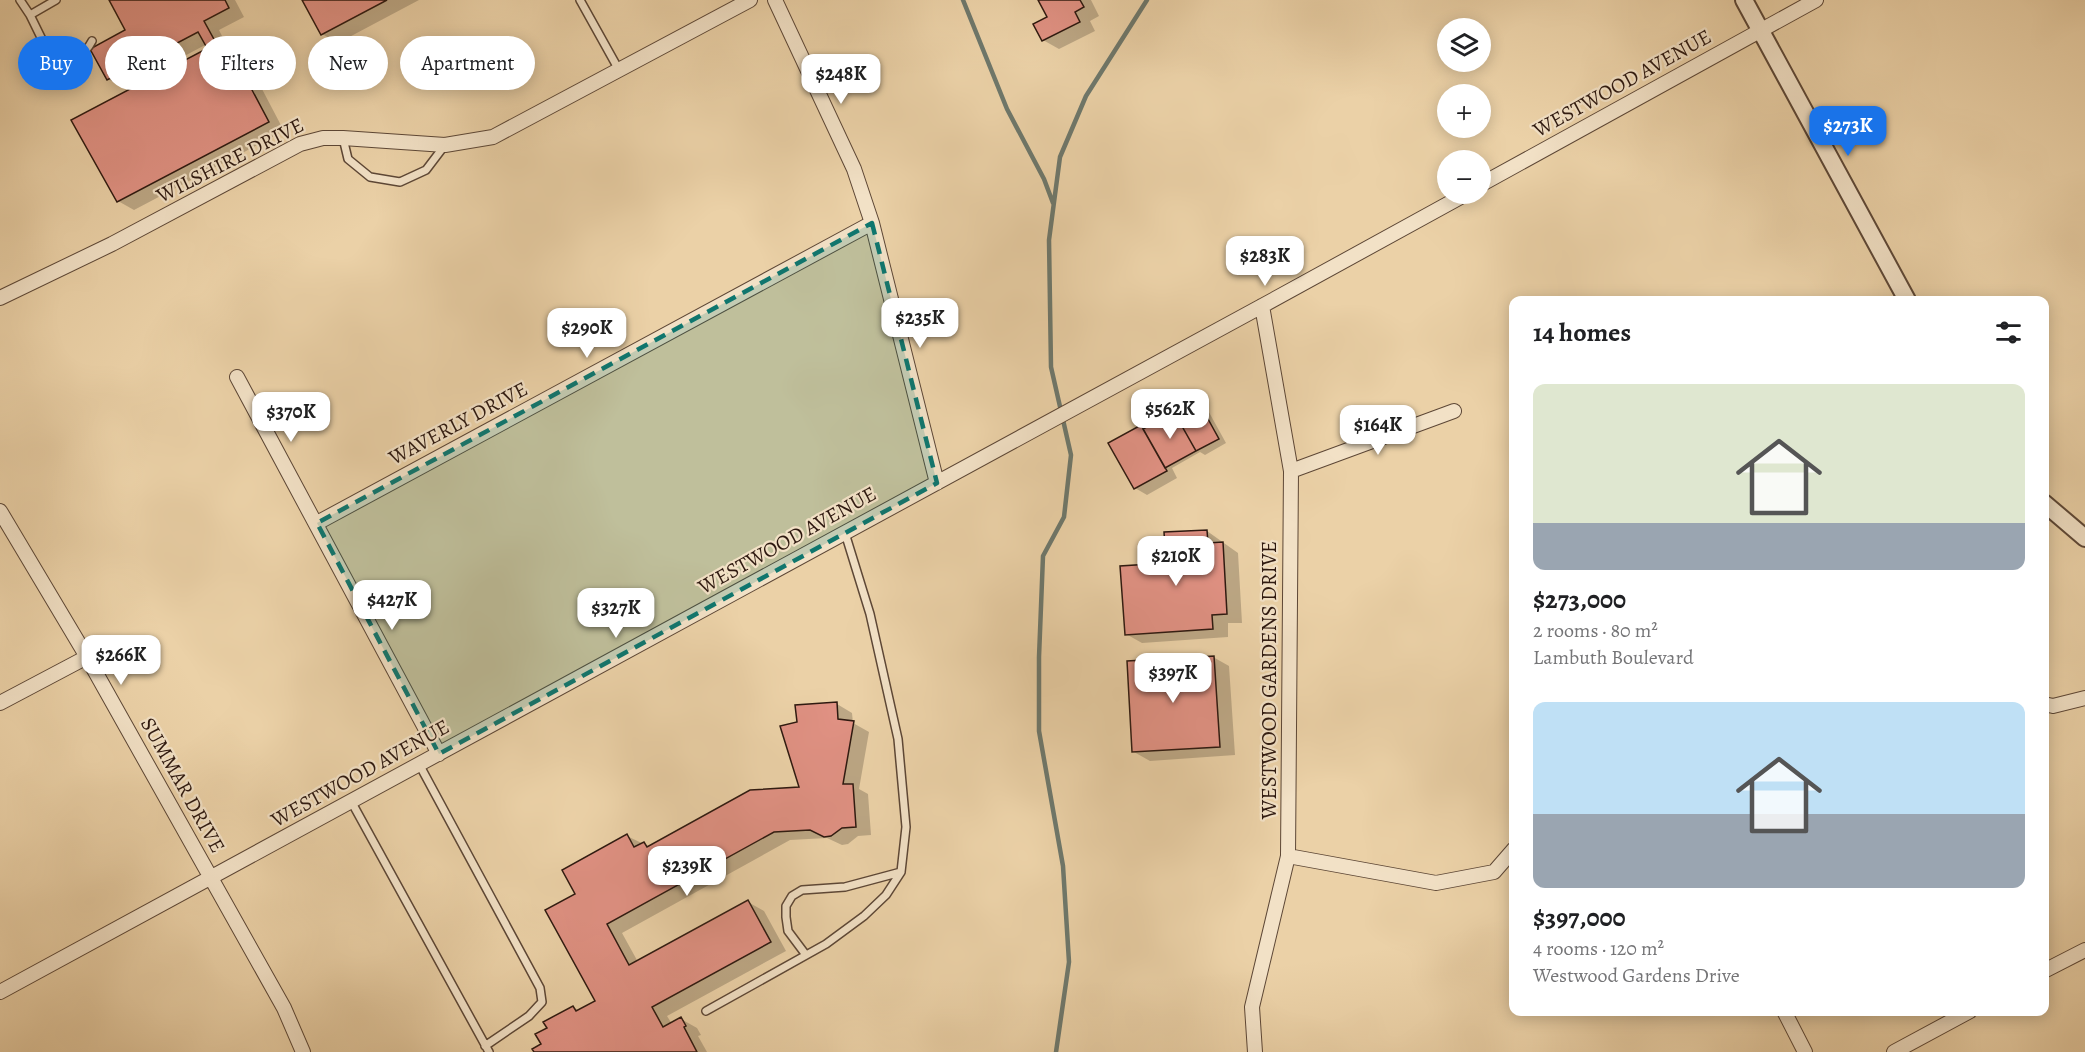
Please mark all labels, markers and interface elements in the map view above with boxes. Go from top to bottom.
map controls [1437,18,1491,204]
button: layers [1437,18,1491,72]
street label: WESTWOOD AVENUE [1527,22,1716,144]
chip: Buy [18,36,93,90]
chip: Rent [105,36,187,90]
chip: Filters [199,36,296,90]
chip: New [308,36,388,90]
chip: Apartment [400,36,535,90]
pin: $248K [799,54,883,105]
text: $248K [815,60,867,87]
button: + [1437,84,1491,138]
pin: $273K [1806,106,1890,157]
street label: WILSHIRE DRIVE [151,111,309,210]
text: $273K [1823,112,1873,139]
button: − [1437,150,1491,204]
pin: $283K [1223,236,1307,287]
text: $283K [1240,242,1290,269]
pin: $235K [878,298,962,349]
text: $235K [895,304,945,331]
pin: $290K [545,308,629,359]
text: $290K [561,314,613,341]
text: 14 homes [1533,315,1631,350]
icon: filters [1992,316,2025,349]
street label: WAVERLY DRIVE [383,375,532,472]
pin: $562K [1128,389,1212,440]
pin: $370K [249,392,333,443]
text: $562K [1145,395,1195,422]
text: $370K [266,398,316,425]
pin: $164K [1336,405,1420,456]
text: $164K [1354,411,1402,438]
icon: home [1725,423,1833,531]
street label: WESTWOOD AVENUE [692,479,881,601]
pin: $210K [1134,536,1218,587]
street label: WESTWOOD GARDENS DRIVE [1255,541,1283,820]
text: $210K [1151,542,1201,569]
pin: $427K [350,580,434,631]
text: $273,000 [1533,582,1626,617]
text: $427K [367,586,417,613]
pin: $327K [574,588,658,639]
text: $327K [591,594,641,621]
text: 2 rooms · 80 m² [1533,617,1658,644]
pin: $266K [79,635,163,686]
text: $266K [96,641,146,668]
text: Lambuth Boulevard [1533,644,1694,671]
pin: $397K [1131,653,1215,704]
text: $397K [1149,659,1197,686]
street label: SUMMAR DRIVE [134,712,232,858]
street label: WESTWOOD AVENUE [265,712,454,834]
icon: home [1725,741,1833,849]
pin: $239K [645,846,729,897]
text: $239K [662,852,712,879]
text: $397,000 [1533,900,1626,935]
text: 4 rooms · 120 m² [1533,935,1664,962]
text: Westwood Gardens Drive [1533,962,1740,989]

